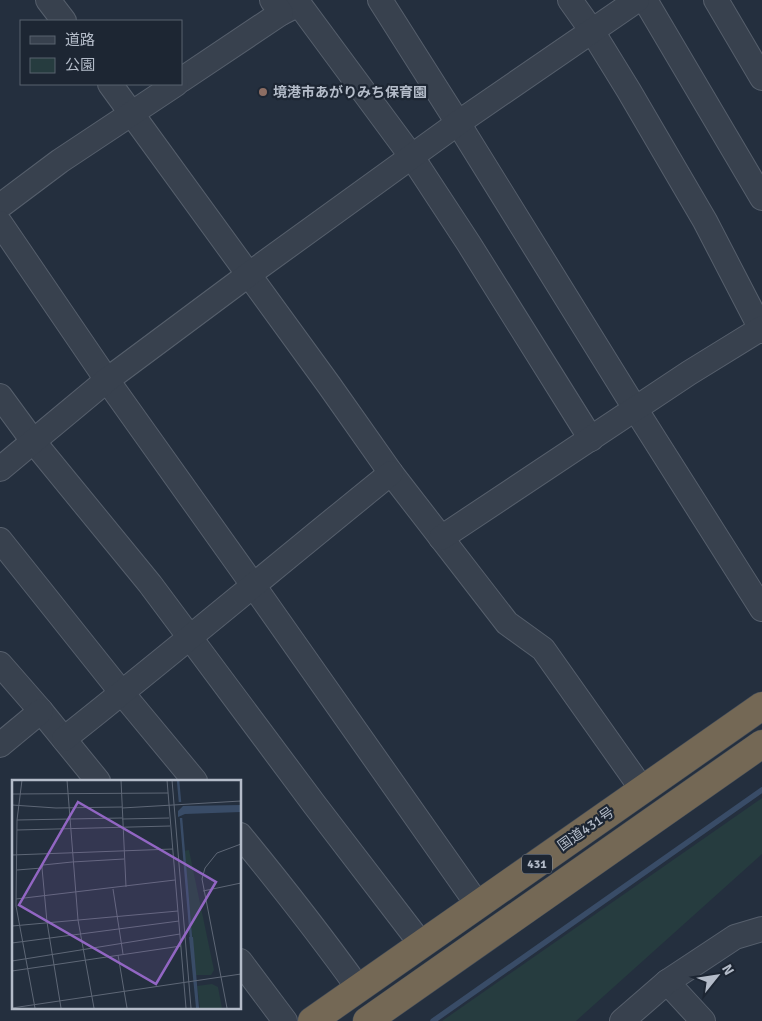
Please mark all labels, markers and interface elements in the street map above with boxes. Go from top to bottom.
legend [20,20,182,85]
text: 道路 [65,31,95,49]
text: 公園 [65,56,95,74]
place label: 境港市あがりみち保育園 [273,84,427,101]
marker: 境港市あがりみち保育園 [257,86,269,98]
inset map [12,780,241,1008]
street label: 国道431号 [555,803,617,855]
road number: 431 [522,854,552,874]
north arrow [692,951,742,1001]
text: N [718,961,738,978]

